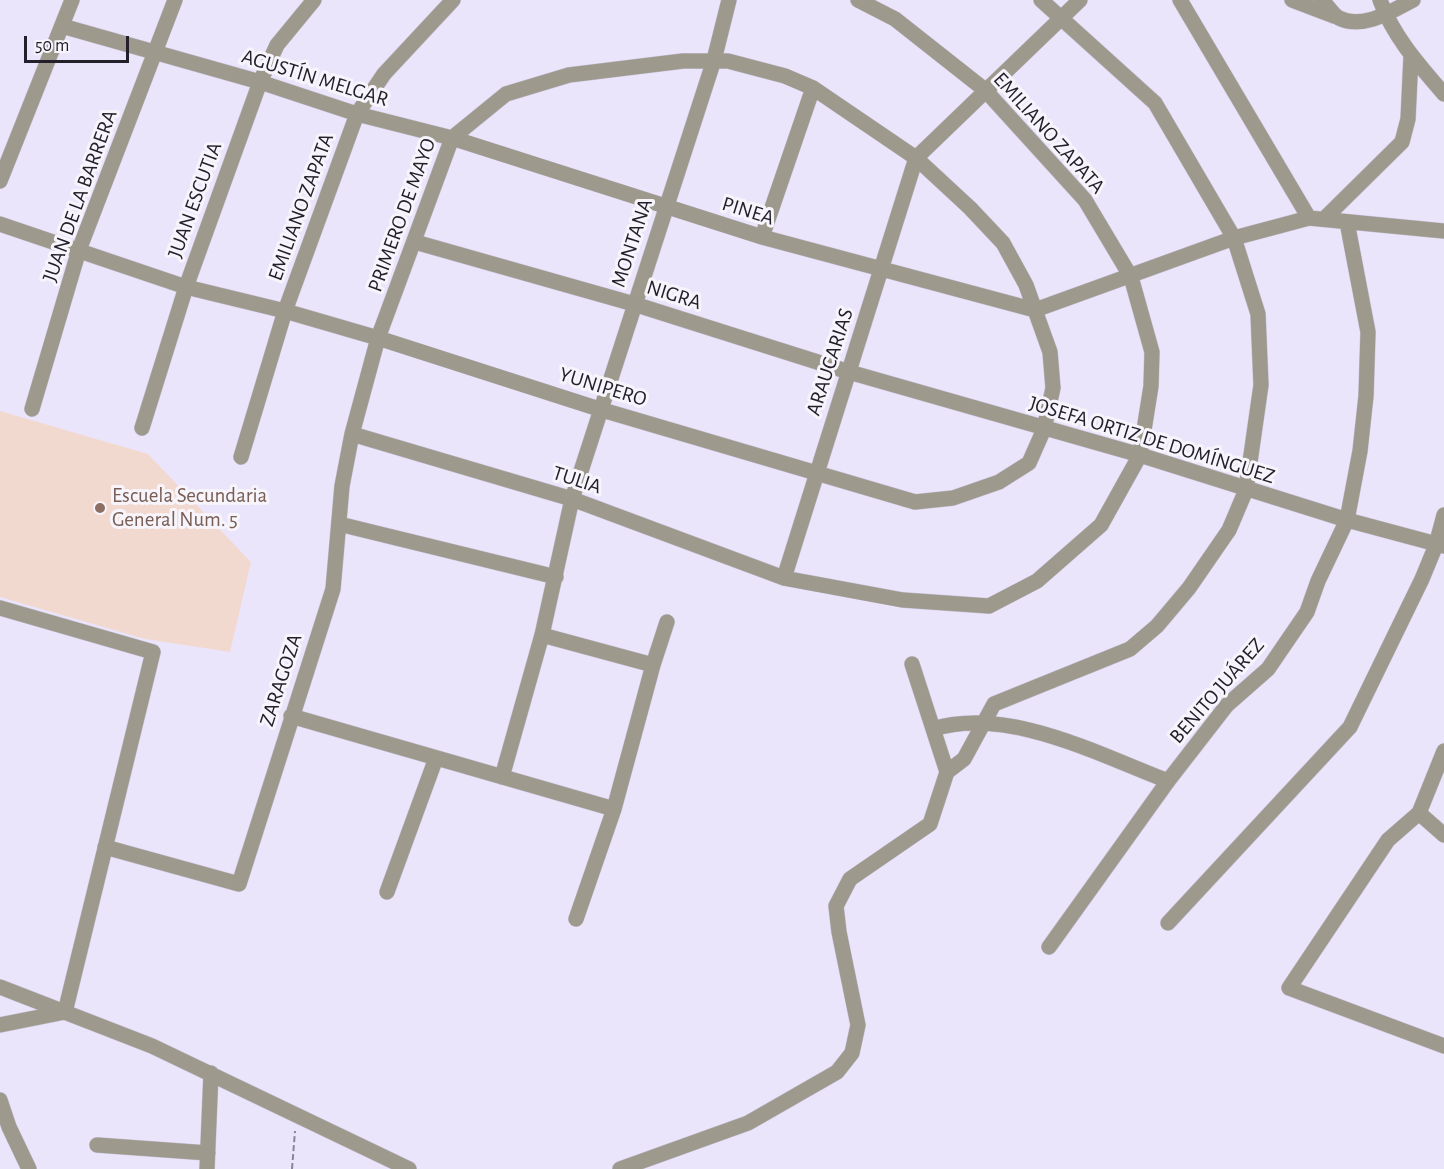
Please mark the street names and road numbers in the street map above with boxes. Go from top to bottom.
street label: AGUSTÍN MELGAR [239,44,391,112]
street label: EMILIANO ZAPATA [988,67,1110,199]
street label: JUAN DE LA BARRERA [37,106,123,286]
street label: EMILIANO ZAPATA [263,130,339,284]
street label: PRIMERO DE MAYO [363,135,441,295]
street label: JUAN ESCUTIA [162,139,228,261]
street label: PINEA [719,191,777,231]
street label: MONTANA [606,195,658,291]
street label: NIGRA [644,275,704,315]
street label: ARAUCARIAS [801,305,859,419]
street label: YUNIPERO [556,362,650,412]
street label: JOSEFA ORTIZ DE DOMÍNGUEZ [1026,391,1278,489]
street label: TULIA [549,460,605,500]
street label: ZARAGOZA [254,631,308,729]
street label: BENITO JUÁREZ [1164,633,1270,749]

